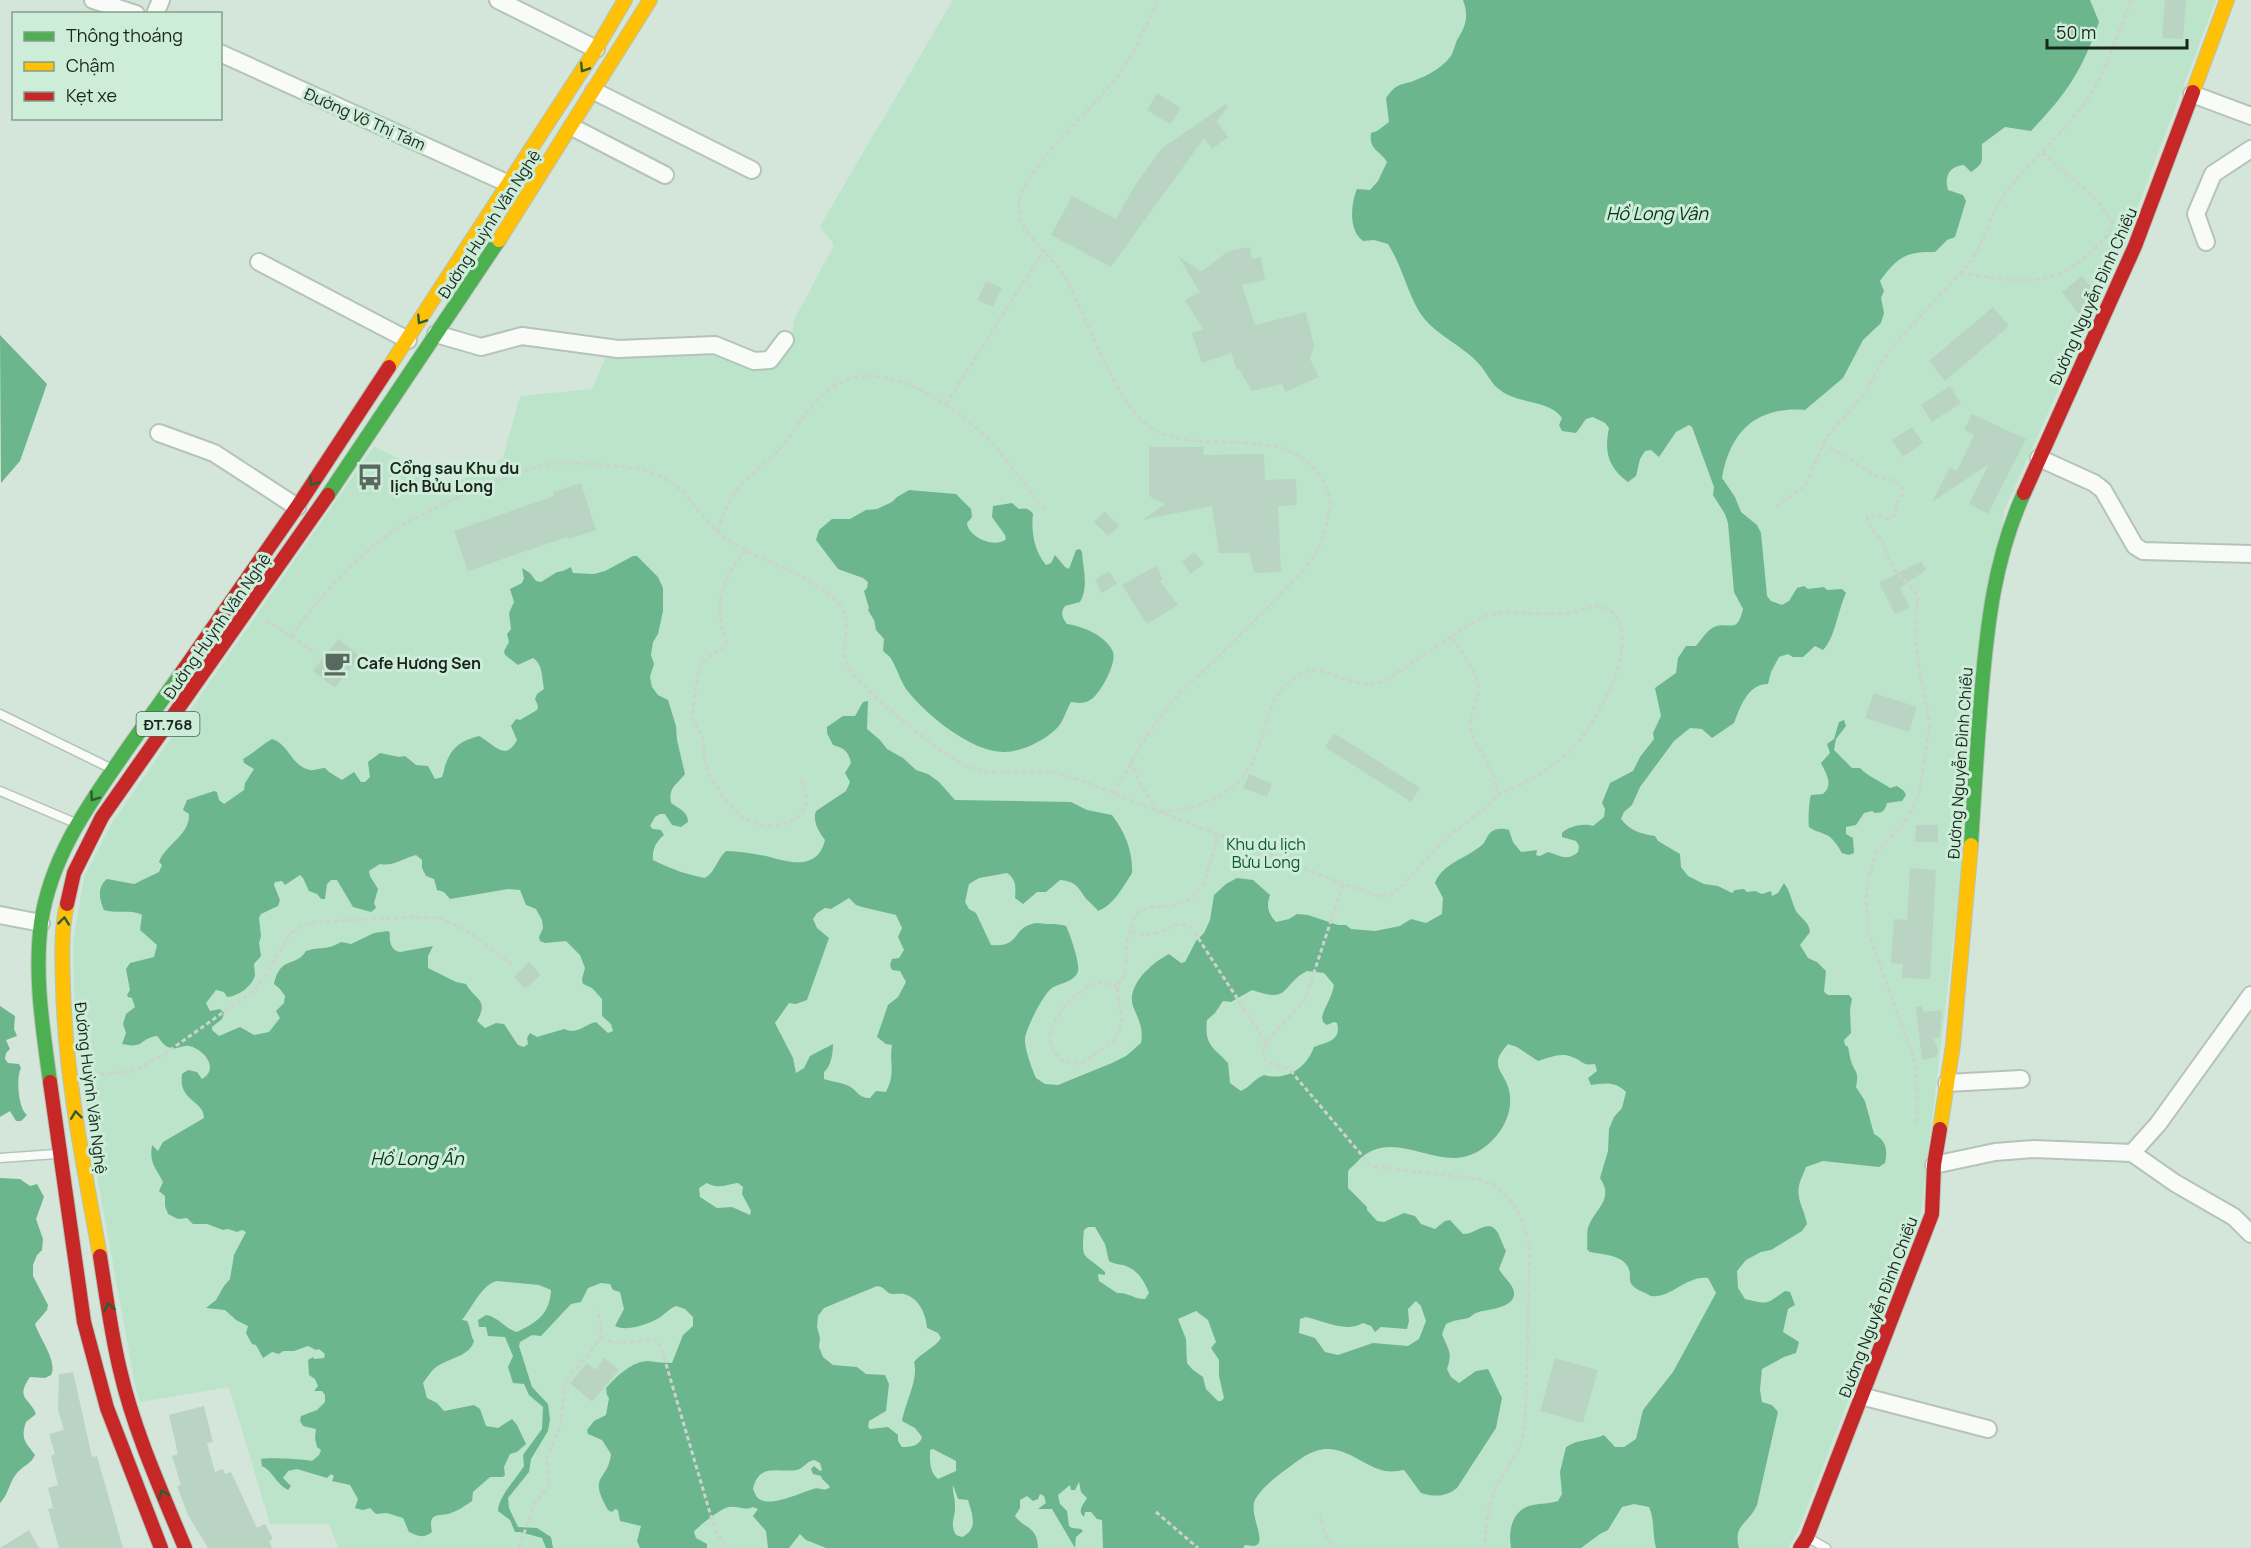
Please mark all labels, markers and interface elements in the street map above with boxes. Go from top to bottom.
legend [12,12,222,120]
scale bar [2047,12,2186,50]
text: 50 m [2056,20,2096,44]
text: Thông thoáng [66,23,183,47]
text: Chậm [66,53,115,77]
one-way arrow [580,61,591,72]
street label: Đường Võ Thị Tám [301,82,429,156]
text: Kẹt xe [66,83,117,107]
street label: Đường Huỳnh Văn Nghệ [433,145,545,303]
water label: Hồ Long Vân [1606,201,1709,225]
street label: Đường Nguyễn Đình Chiểu [2044,204,2142,388]
one-way arrow [417,313,428,324]
place label: Cổng sau Khu du lịch Bửu Long [390,457,519,497]
bus stop icon: Cổng sau Khu du lịch Bửu Long [355,462,385,492]
one-way arrow [310,476,321,487]
street label: Đường Huỳnh Văn Nghệ [158,549,276,703]
cafe icon: Cafe Hương Sen [322,648,352,678]
place label: Cafe Hương Sen [357,652,481,674]
street label: Đường Nguyễn Đình Chiểu [1942,666,1978,860]
road number: ĐT.768 [136,712,200,736]
one-way arrow [90,791,101,802]
park label: Khu du lịch Bửu Long [1226,833,1306,873]
one-way arrow [58,916,70,926]
street label: Đường Huỳnh Văn Nghệ [70,1001,112,1175]
one-way arrow [71,1111,83,1120]
water label: Hồ Long Ẩn [370,1146,465,1170]
street label: Đường Nguyễn Đình Chiểu [1833,1213,1923,1401]
one-way arrow [103,1303,116,1313]
one-way arrow [158,1489,170,1500]

